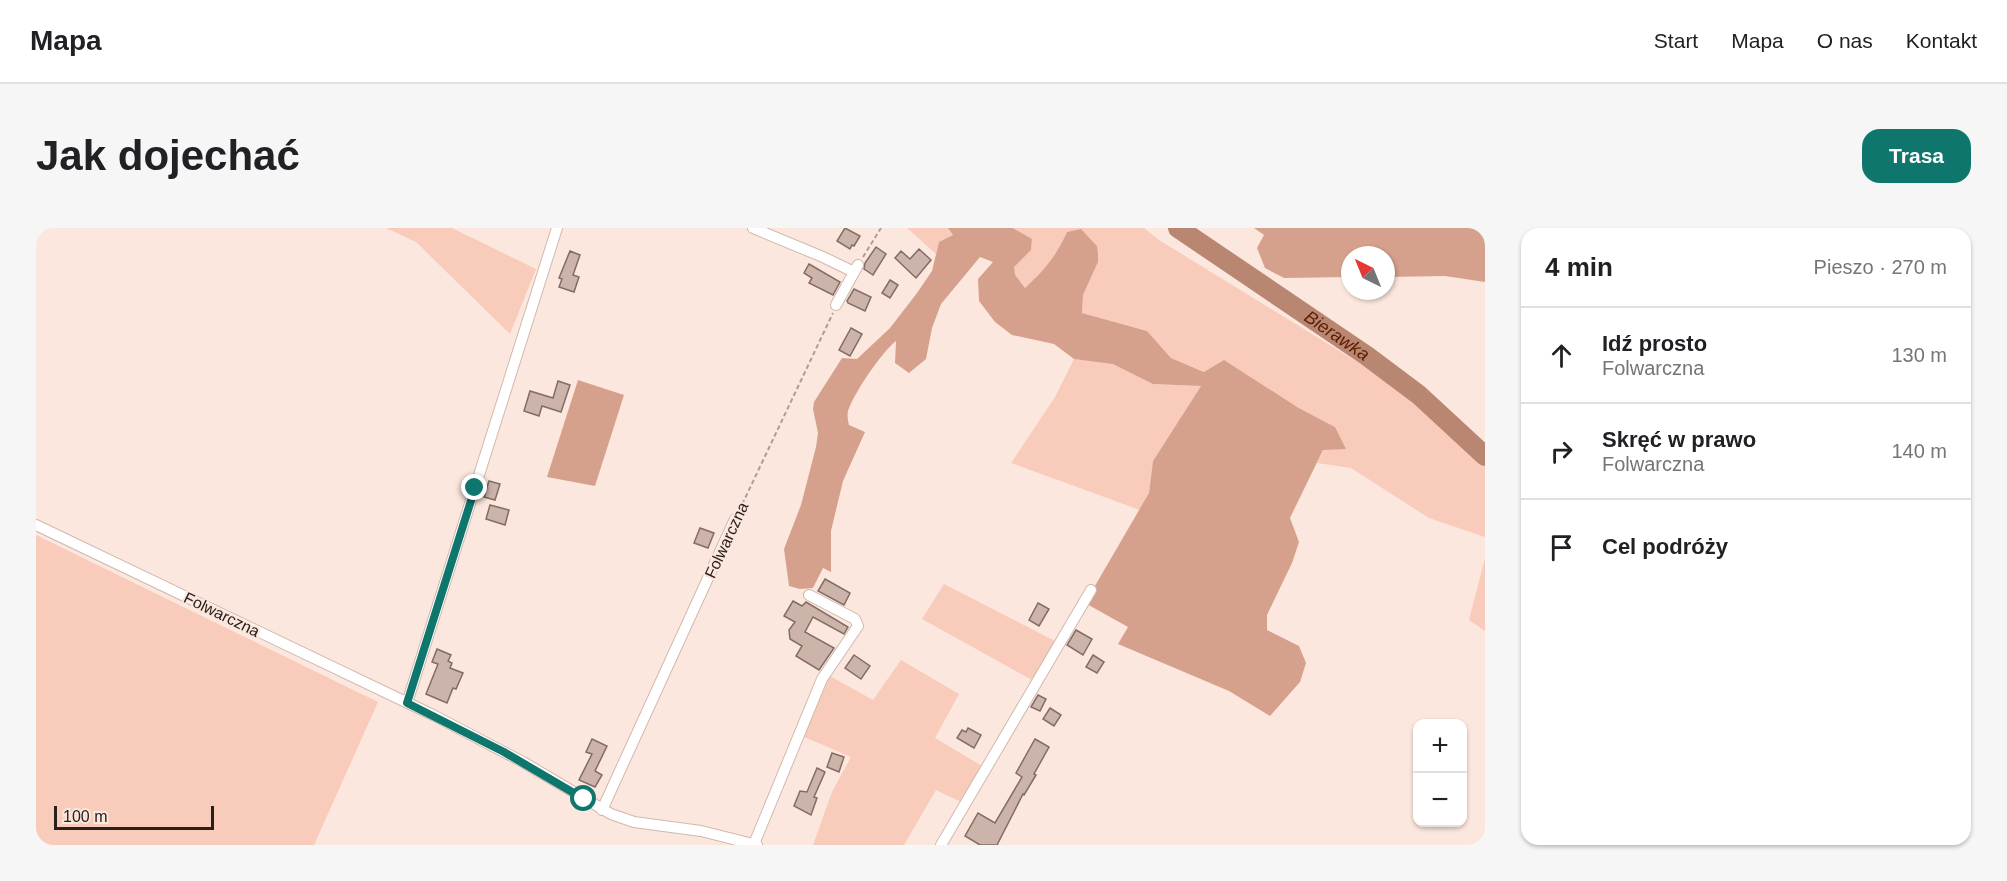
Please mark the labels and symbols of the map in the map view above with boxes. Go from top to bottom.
north arrow [1341,246,1395,300]
water label: Bierawka [1301,307,1373,365]
route end [461,474,487,500]
street label: Folwarczna [701,499,751,581]
street label: Folwarczna [181,589,262,640]
route start [570,785,596,811]
scale bar [54,803,214,830]

